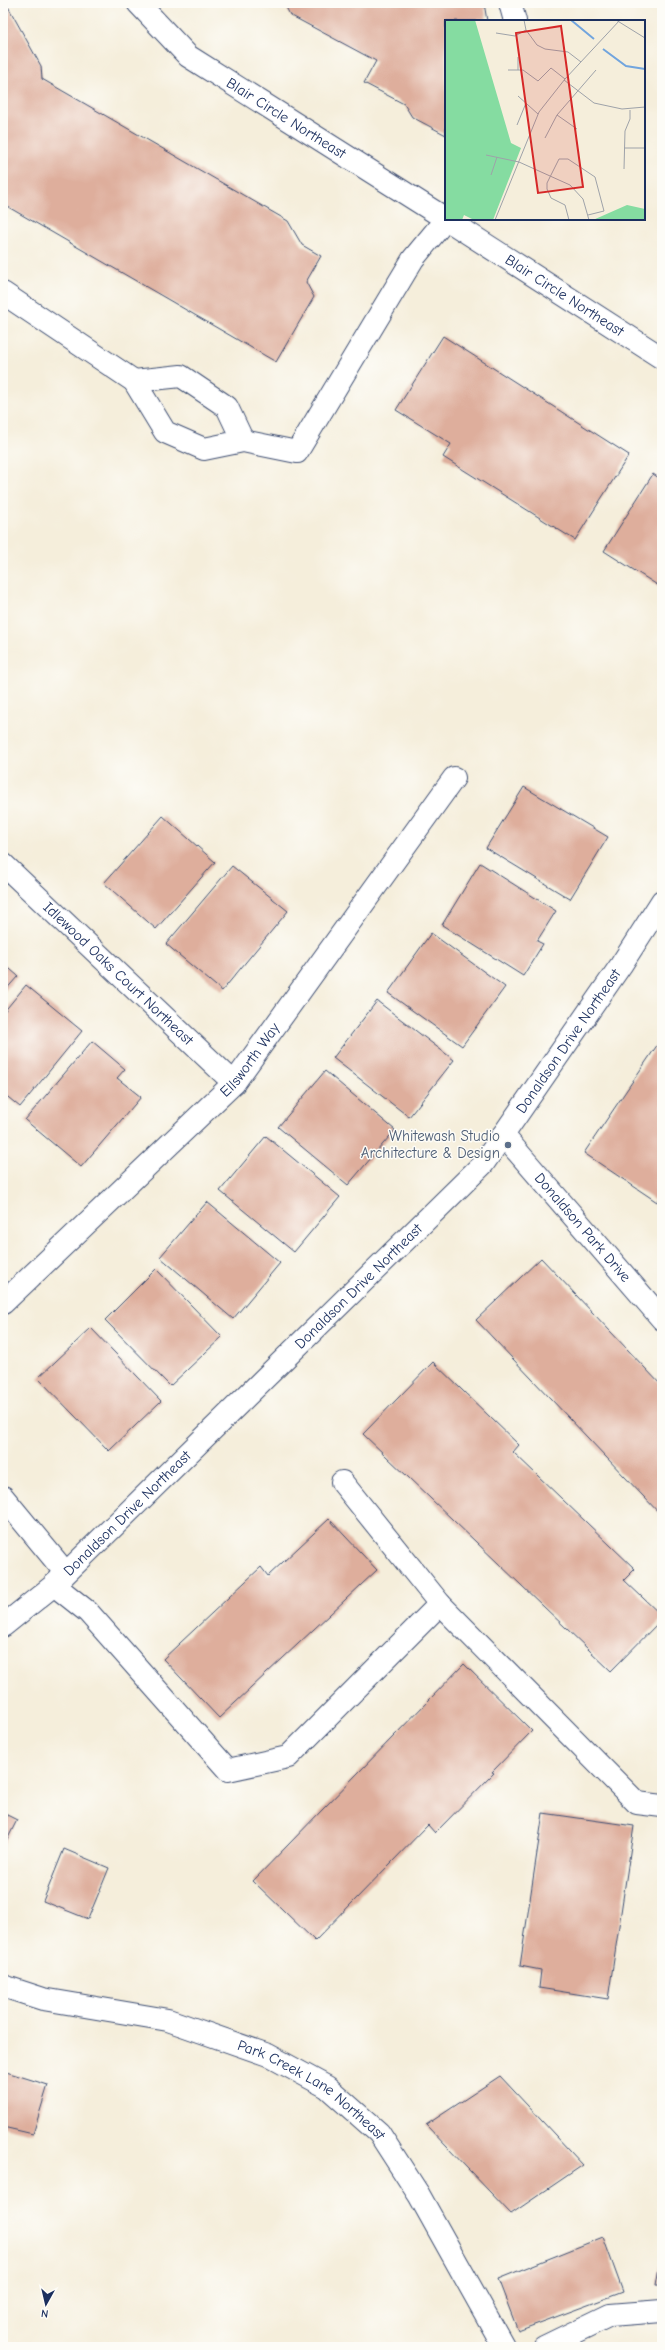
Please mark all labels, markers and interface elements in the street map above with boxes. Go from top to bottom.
inset map [445,20,645,220]
street label: Blair Circle Northeast [223,74,350,163]
street label: Blair Circle Northeast [502,250,628,341]
street label: Idlewood Oaks Court Northeast [40,898,198,1049]
street label: Donaldson Drive Northeast [512,965,625,1117]
street label: Ellsworth Way [216,1019,284,1101]
place label: Whitewash Studio Architecture & Design [361,1127,500,1162]
marker: Whitewash Studio Architecture & Design [503,1140,513,1150]
street label: Donaldson Park Drive [531,1169,635,1286]
street label: Donaldson Drive Northeast [291,1219,426,1353]
street label: Donaldson Drive Northeast [60,1446,195,1580]
street label: Park Creek Lane Northeast [235,2036,390,2143]
north arrow [26,2284,66,2324]
text: N [40,2306,49,2320]

